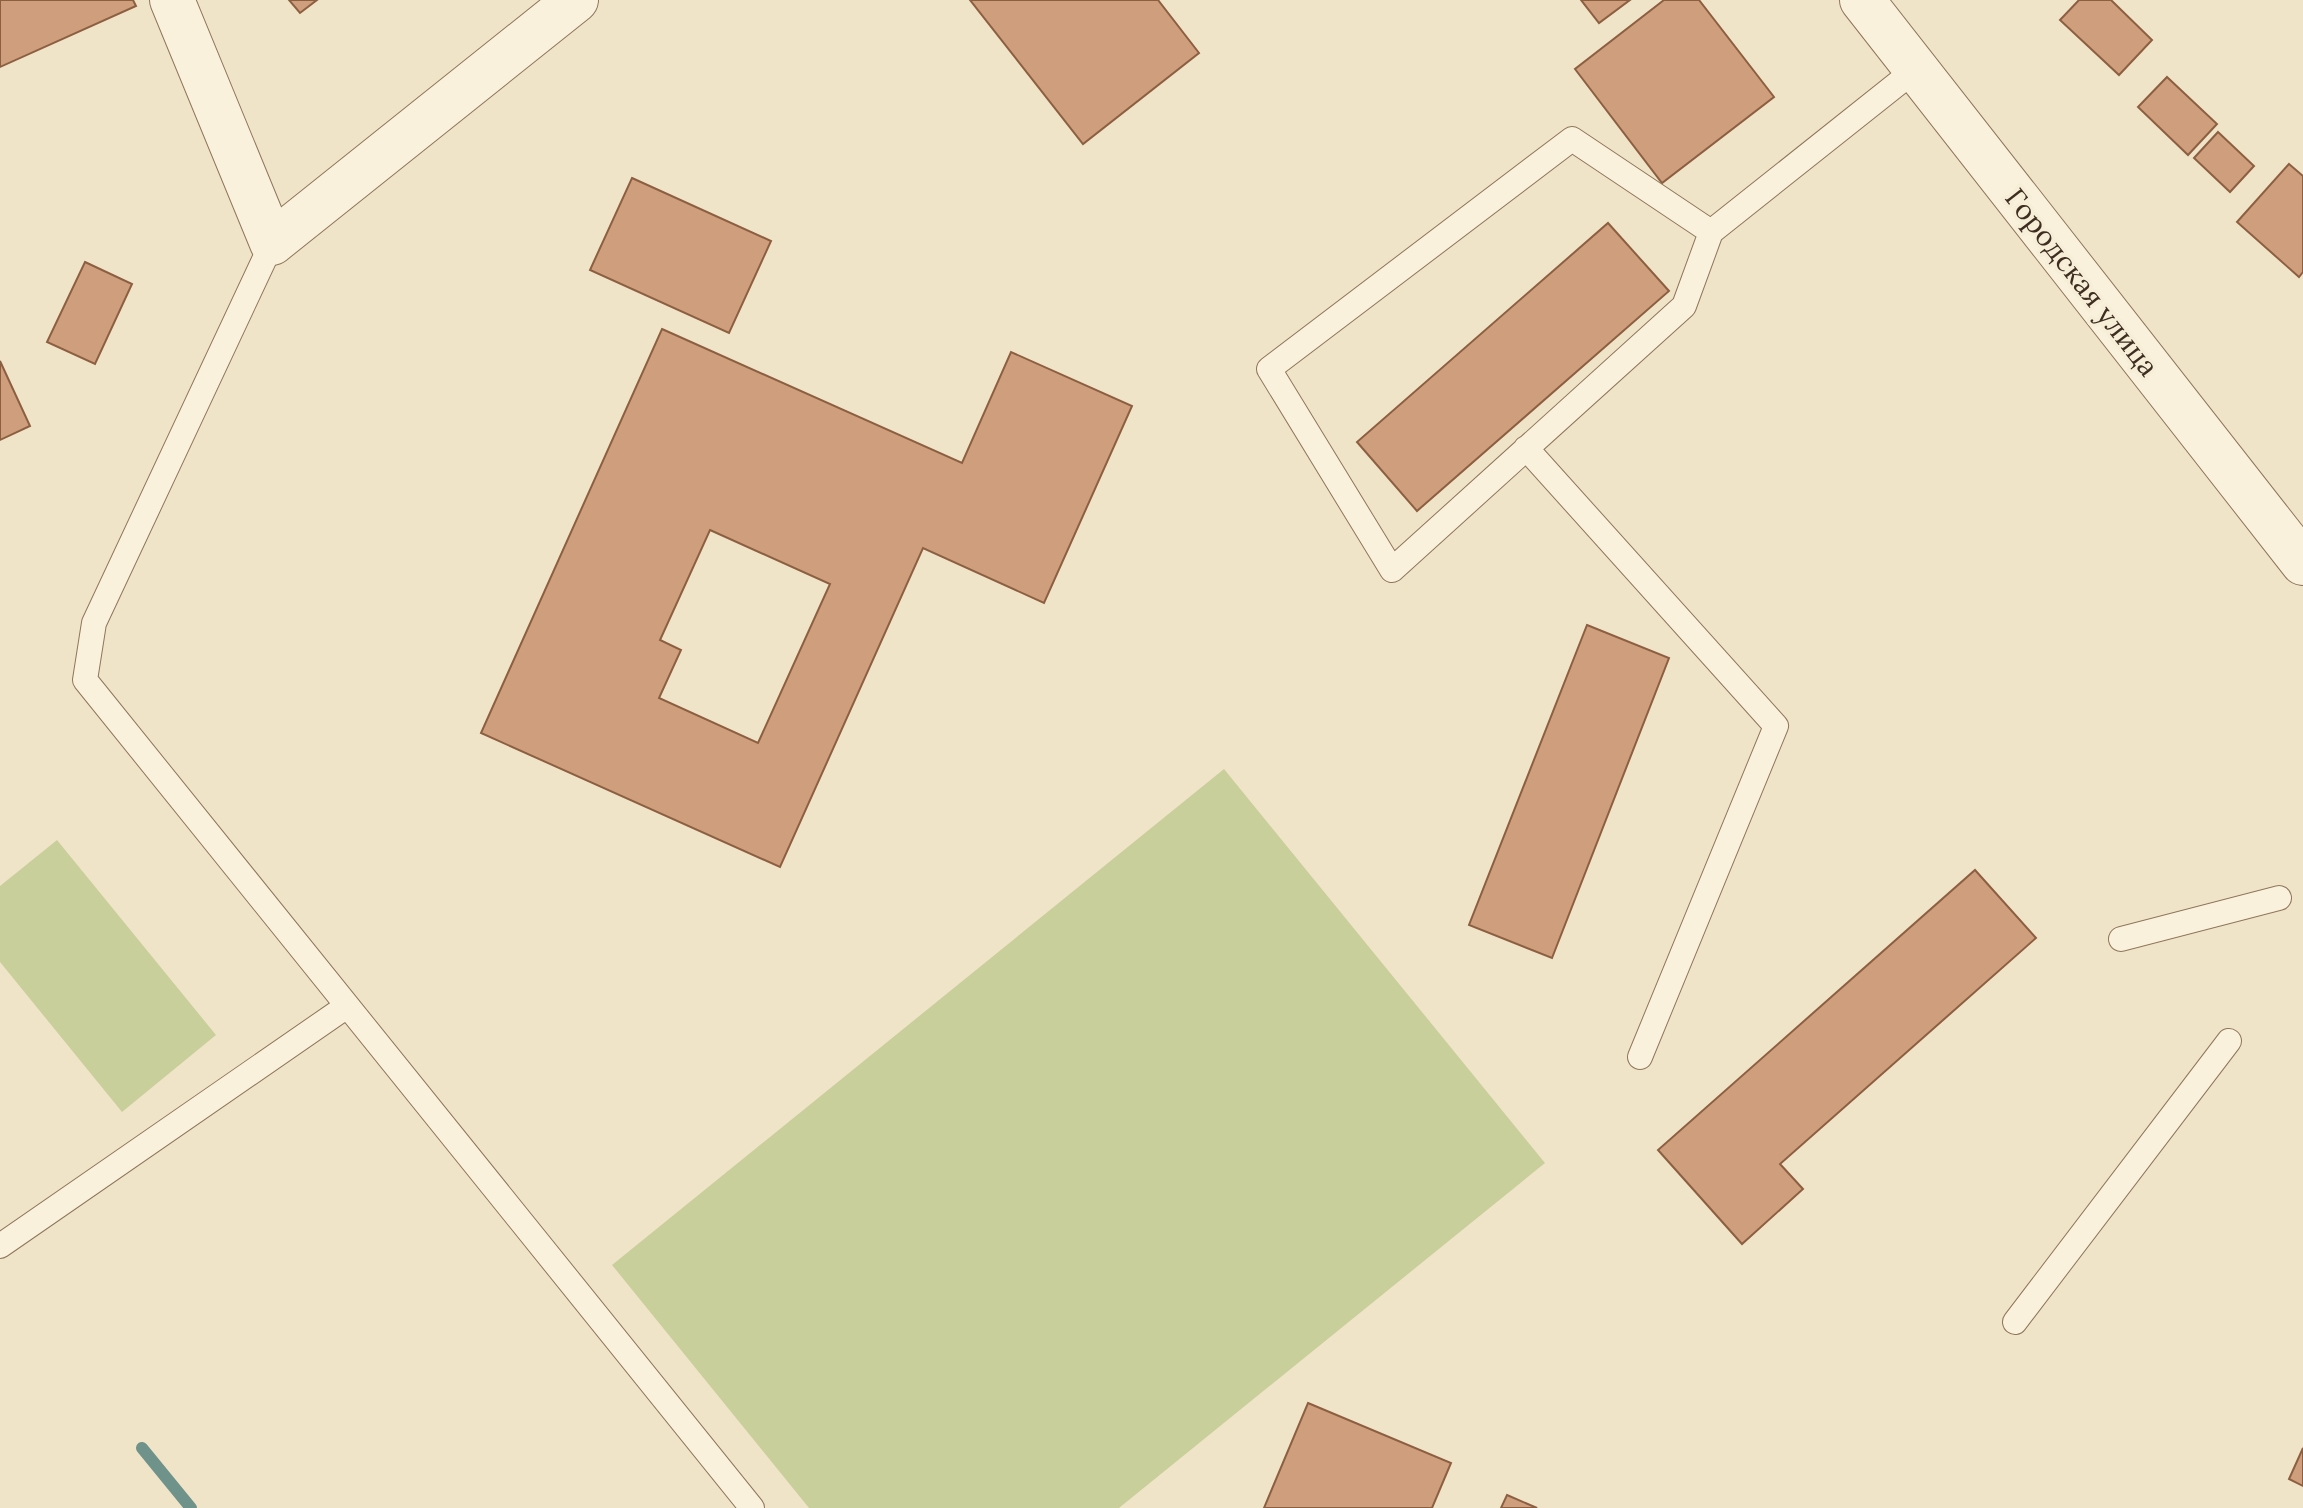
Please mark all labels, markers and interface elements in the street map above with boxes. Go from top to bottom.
street label: Городская улица [1997,181,2167,383]

